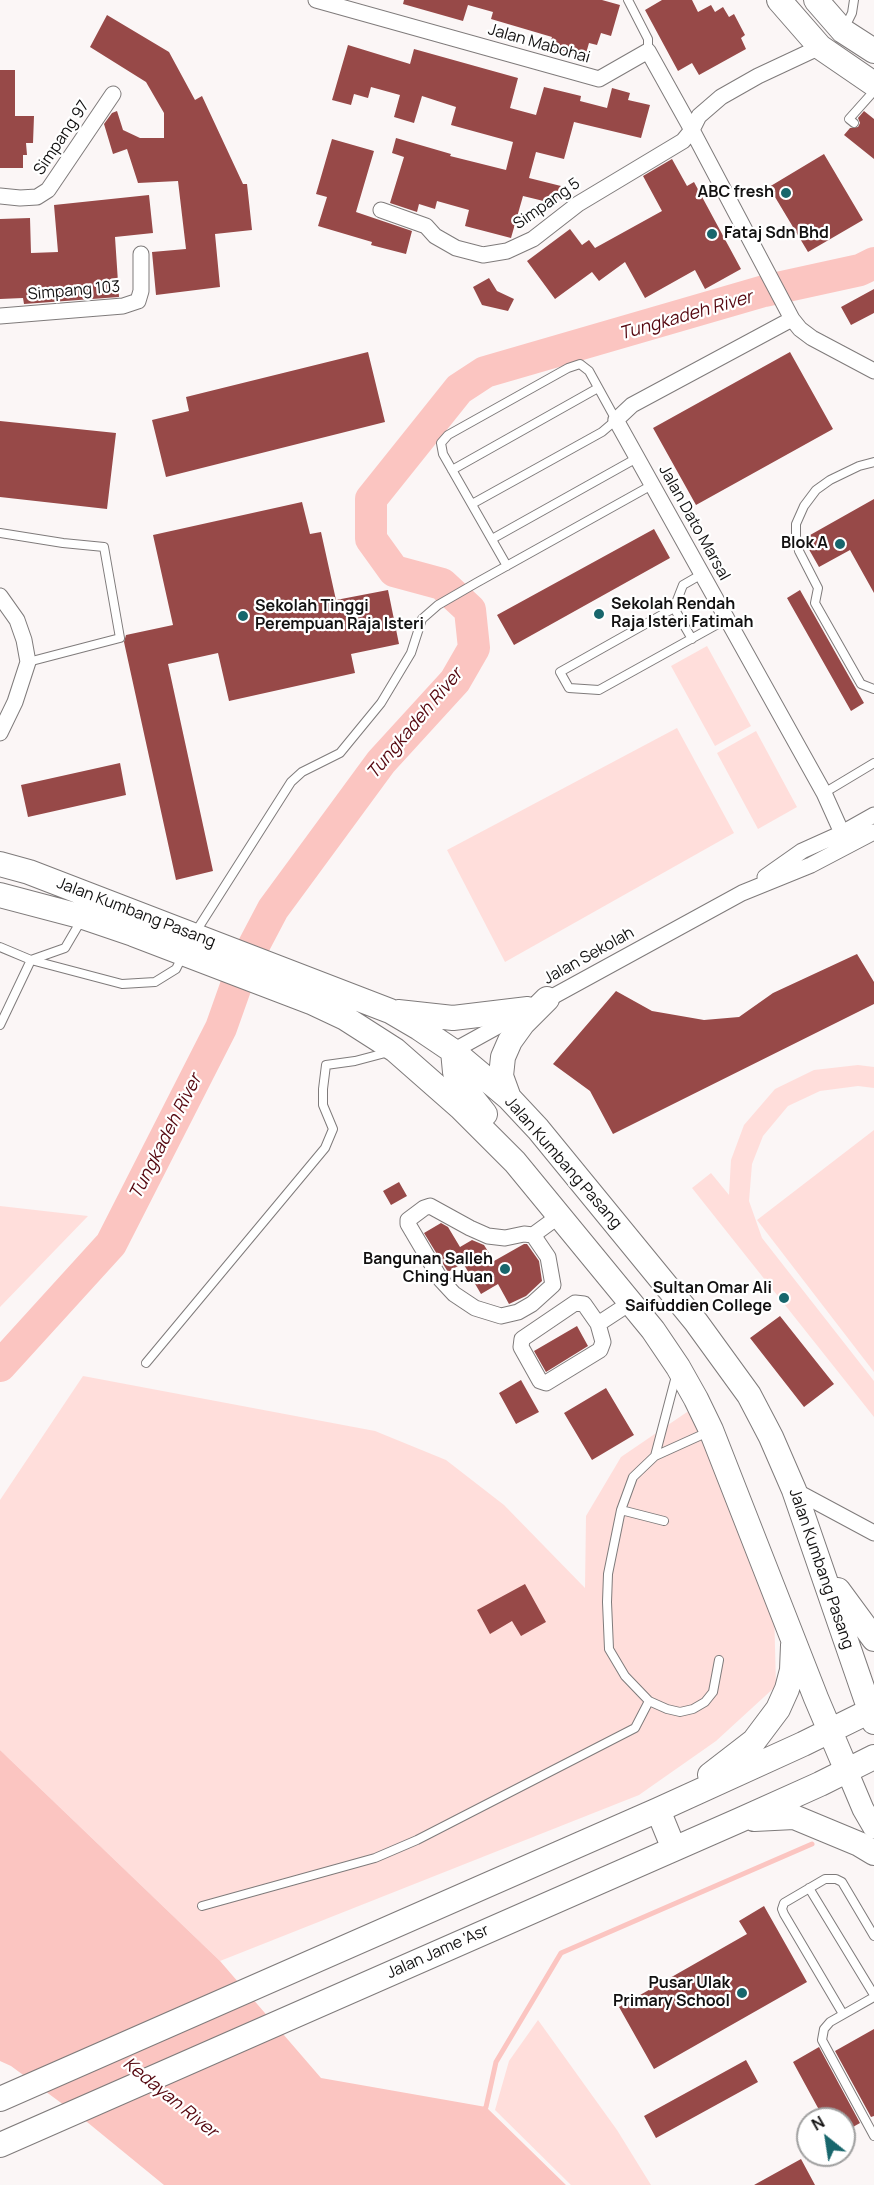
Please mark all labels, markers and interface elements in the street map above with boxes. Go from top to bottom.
street label: Jalan Mabohai [486,20,592,68]
street label: Simpang 97 [30,97,94,179]
street label: Simpang 5 [510,174,584,234]
place label: ABC fresh [698,183,774,203]
marker: ABC fresh [779,186,793,200]
place label: Fataj Sdn Bhd [724,224,829,244]
marker: Fataj Sdn Bhd [705,227,719,241]
street label: Simpang 103 [27,277,121,305]
water label: Tungkadeh River [617,287,755,345]
street label: Jalan Dato Marsal [654,462,734,584]
place label: Blok A [781,534,828,554]
marker: Blok A [833,537,847,551]
place label: Sekolah Rendah Raja Isteri Fatimah [611,595,753,633]
place label: Sekolah Tinggi Perempuan Raja Isteri [255,597,424,635]
marker: Sekolah Rendah Raja Isteri Fatimah [592,607,606,621]
marker: Sekolah Tinggi Perempuan Raja Isteri [236,609,250,623]
water label: Tungkadeh River [362,664,468,784]
street label: Jalan Kumbang Pasang [54,874,218,952]
street label: Jalan Sekolah [541,923,637,989]
water label: Tungkadeh River [125,1071,207,1203]
street label: Jalan Kumbang Pasang [500,1093,626,1233]
place label: Bangunan Salleh Ching Huan [363,1250,493,1288]
marker: Bangunan Salleh Ching Huan [498,1262,512,1276]
place label: Sultan Omar Ali Saifuddien College [625,1279,772,1317]
marker: Sultan Omar Ali Saifuddien College [777,1291,791,1305]
street label: Jalan Kumbang Pasang [784,1486,858,1652]
street label: Jalan Jame 'Asr [384,1921,492,1983]
place label: Pusar Ulak Primary School [613,1974,730,2012]
marker: Pusar Ulak Primary School [735,1986,749,2000]
water label: Kedayan River [118,2053,222,2143]
north arrow [796,2107,856,2167]
text: N [808,2111,828,2136]

